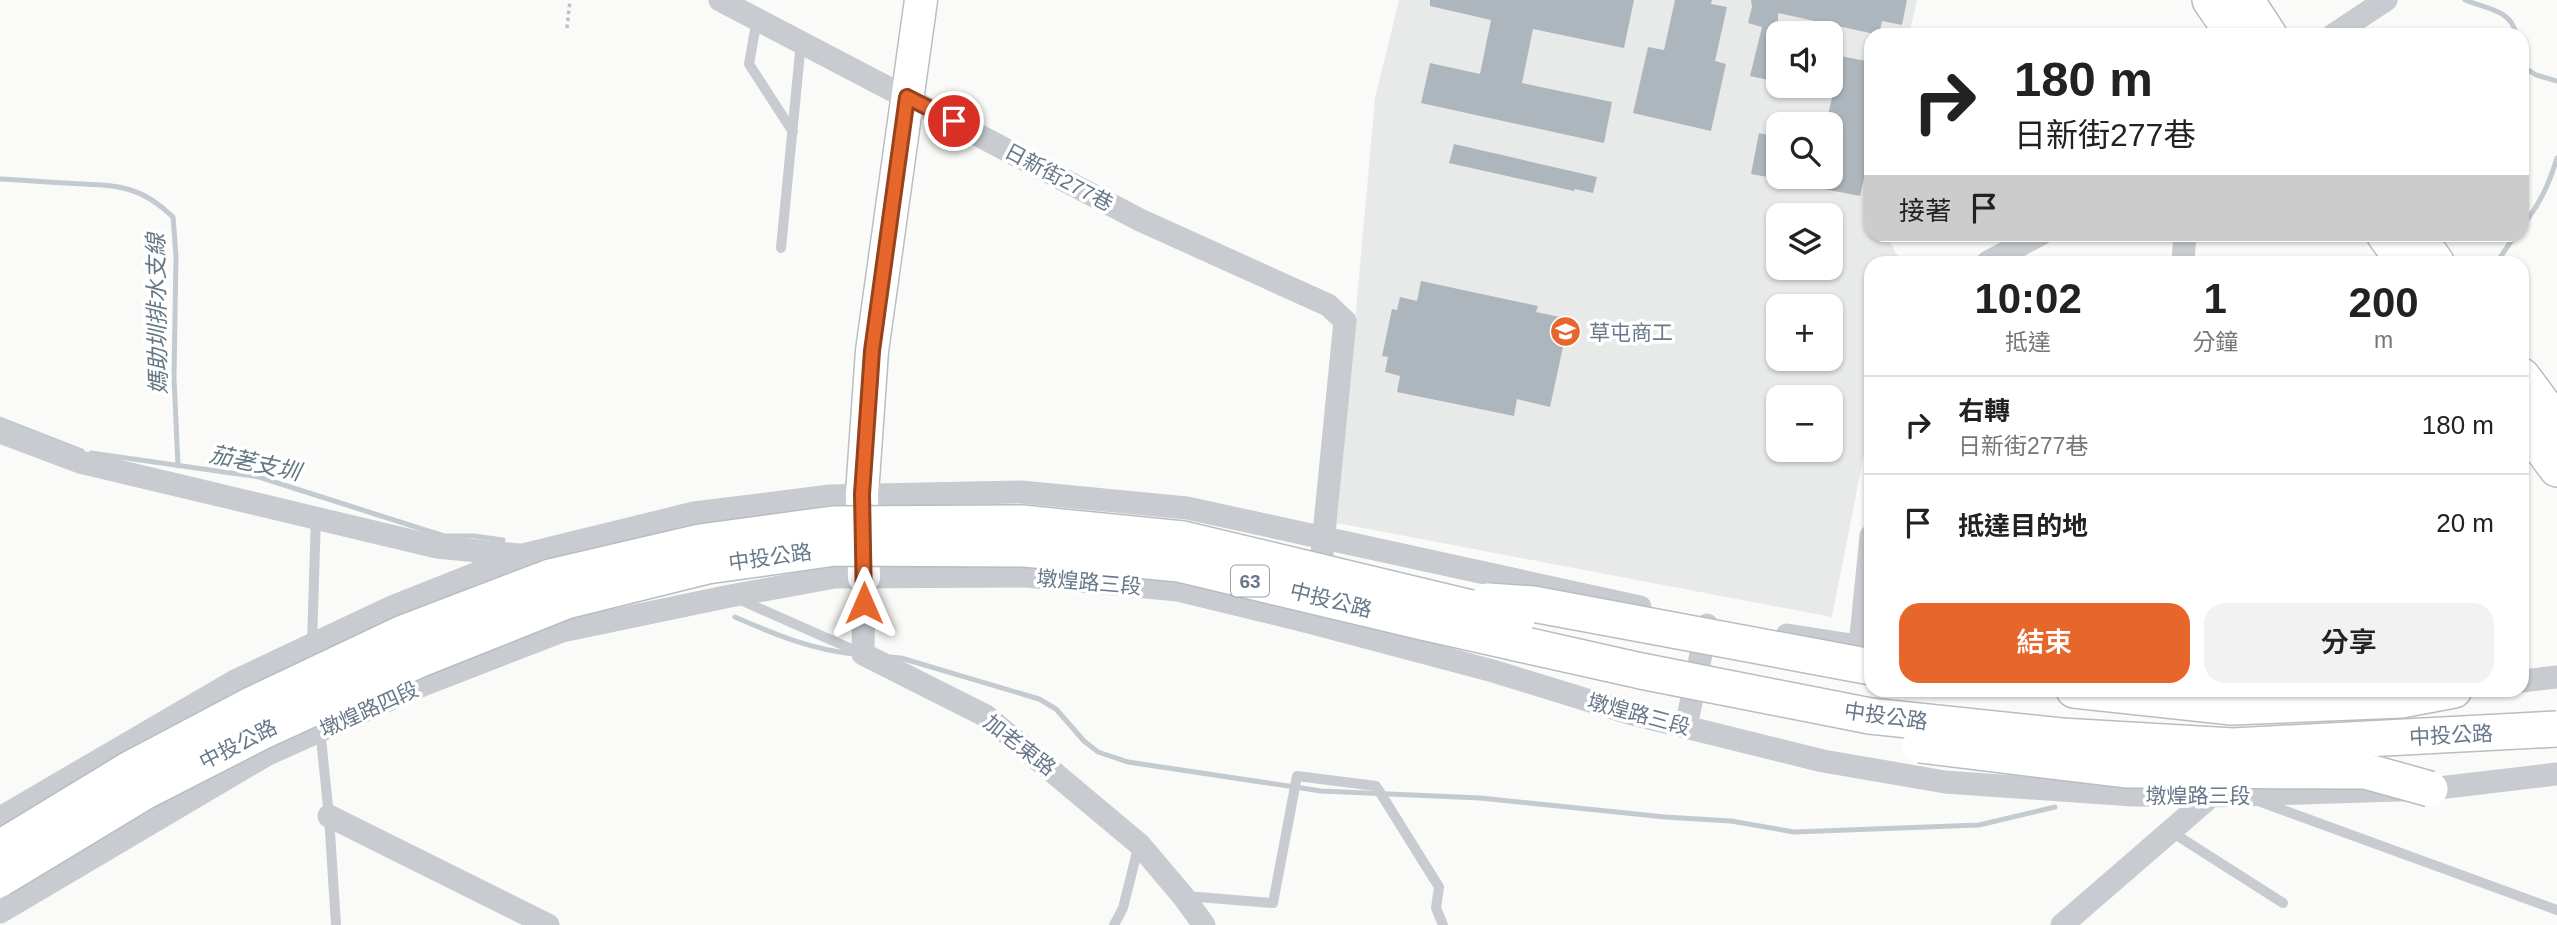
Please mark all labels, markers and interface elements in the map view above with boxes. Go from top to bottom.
map controls [1766,21,1843,462]
button: sound [1766,21,1843,98]
text: 180 m [2014,52,2153,106]
icon: right [1899,56,1990,147]
pin [924,91,984,151]
icon: arrive [935,102,973,140]
button: search [1766,112,1843,189]
text: 日新街277巷 [2014,117,2195,153]
street label: 日新街277巷 [1001,139,1117,215]
icon: arrive [1965,189,2003,227]
text: 接著 [1899,196,1951,226]
button: layers [1766,203,1843,280]
water label: 媽助圳排水支線 [143,230,171,395]
text: 10:02 [1974,275,2082,322]
text: 1 [2203,275,2227,322]
text: 200 [2349,279,2419,326]
button: + [1766,294,1843,371]
school or university icon: 草屯商工 [1549,315,1583,349]
place label: 草屯商工 [1589,321,1673,344]
text: m [2374,327,2393,353]
text: 抵達 [2005,329,2051,355]
text: 分鐘 [2192,329,2238,355]
button: − [1766,385,1843,462]
text: 右轉 [1958,396,2010,426]
icon: right [1899,406,1937,444]
text: 180 m [2422,410,2494,440]
text: 日新街277巷 [1958,433,2088,459]
water label: 茄荖支圳 [207,441,306,486]
icon: arrive [1899,504,1937,542]
text: 20 m [2436,508,2494,538]
text: 抵達目的地 [1958,511,2088,541]
street label: 中投公路 [727,540,813,574]
position arrow [827,566,901,640]
street label: 墩煌路三段 [1036,566,1142,598]
road number: 63 [1231,566,1269,596]
street label: 中投公路 [1287,579,1375,621]
button: 結束 [1899,603,2190,683]
button: 分享 [2204,603,2494,683]
street label: 墩煌路四段 [316,677,422,741]
street label: 墩煌路三段 [1585,689,1693,739]
street label: 中投公路 [1843,699,1929,733]
street label: 加老東路 [980,710,1060,780]
street label: 中投公路 [195,715,281,773]
street label: 中投公路 [2408,721,2494,749]
street label: 墩煌路三段 [2146,784,2251,807]

